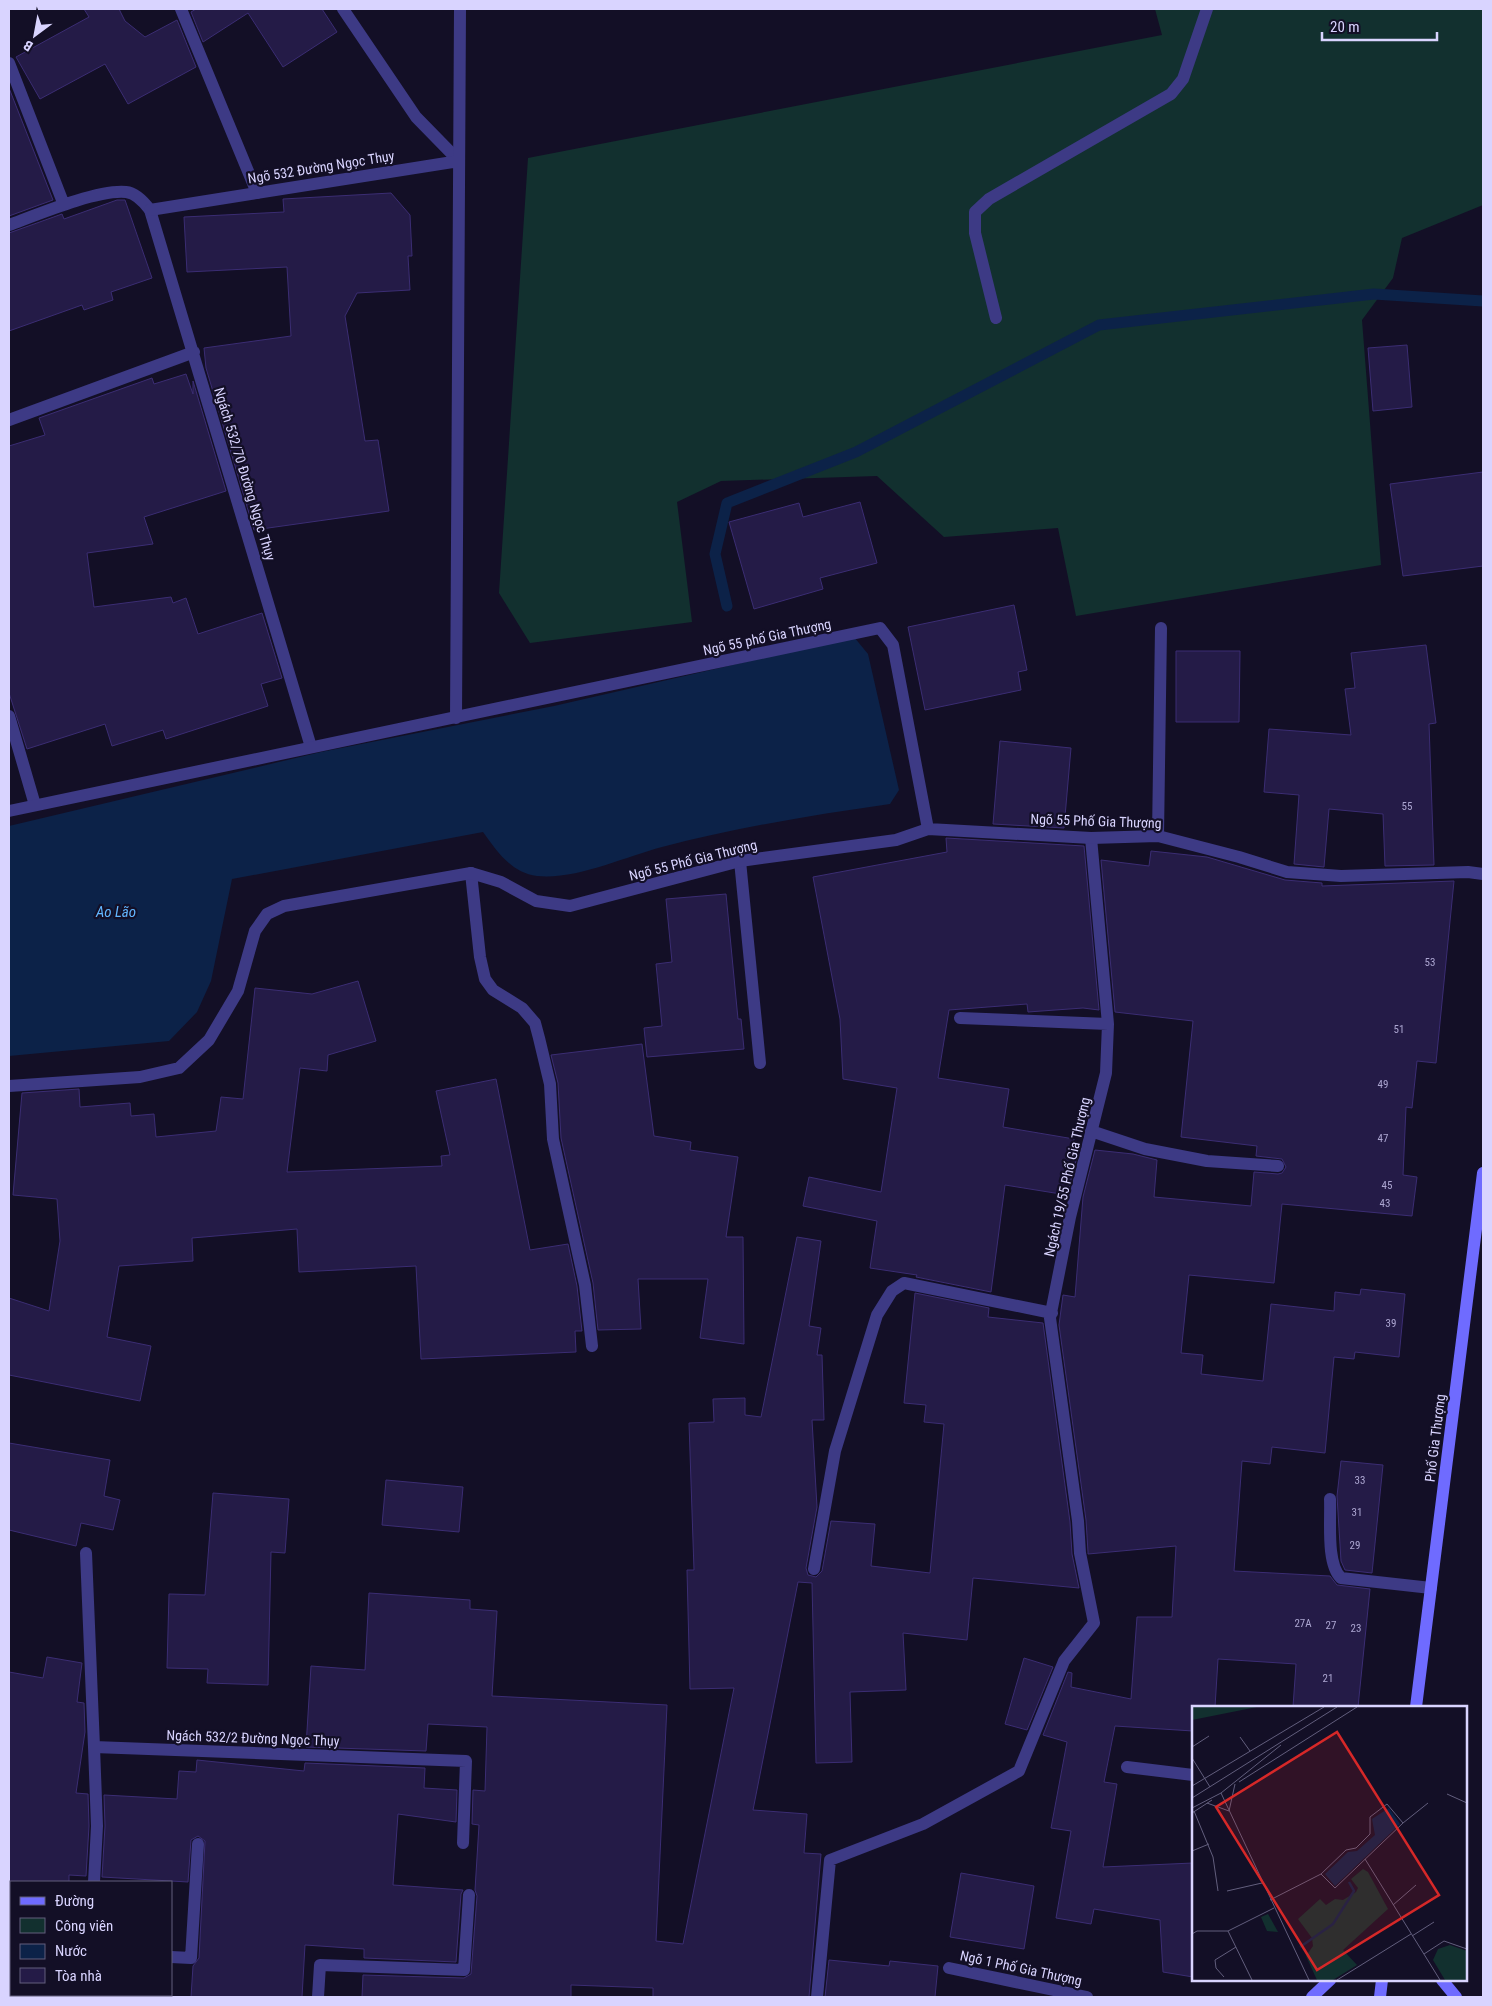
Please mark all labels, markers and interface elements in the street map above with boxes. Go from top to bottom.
north arrow [10,10,60,60]
scale bar [1322,10,1437,42]
text: 20 m [1330,18,1360,36]
text: B [20,37,36,55]
street label: Ngõ 532 Đường Ngọc Thụy [247,147,396,186]
street label: Ngách 532/70 Đường Ngọc Thụy [211,385,279,563]
street label: Ngõ 55 phố Gia Thượng [702,616,832,658]
house number: 55 [1402,800,1412,813]
street label: Ngõ 55 Phố Gia Thượng [1030,811,1162,831]
street label: Ngõ 55 Phố Gia Thượng [627,836,759,884]
water label: Ao Lão [95,903,136,921]
house number: 53 [1425,956,1435,969]
house number: 51 [1394,1023,1404,1036]
house number: 49 [1378,1078,1388,1091]
street label: Ngách 19/55 Phố Gia Thượng [1041,1096,1093,1258]
house number: 47 [1378,1132,1388,1145]
house number: 45 [1382,1179,1392,1192]
house number: 43 [1380,1197,1390,1210]
house number: 39 [1386,1317,1396,1330]
street label: Phố Gia Thượng [1422,1393,1448,1483]
house number: 33 [1355,1474,1365,1487]
house number: 31 [1352,1506,1362,1519]
house number: 29 [1350,1539,1360,1552]
house number: 27A [1294,1617,1312,1630]
house number: 27 [1326,1619,1336,1632]
house number: 23 [1351,1622,1361,1635]
house number: 21 [1323,1672,1333,1685]
inset map [1192,1706,1467,1981]
street label: Ngách 532/2 Đường Ngọc Thụy [166,1727,340,1749]
legend [10,1881,172,1996]
text: Đường [55,1892,94,1910]
text: Công viên [55,1917,113,1935]
text: Nước [55,1942,87,1960]
street label: Ngõ 1 Phố Gia Thượng [959,1947,1083,1989]
text: Tòa nhà [55,1967,102,1985]

